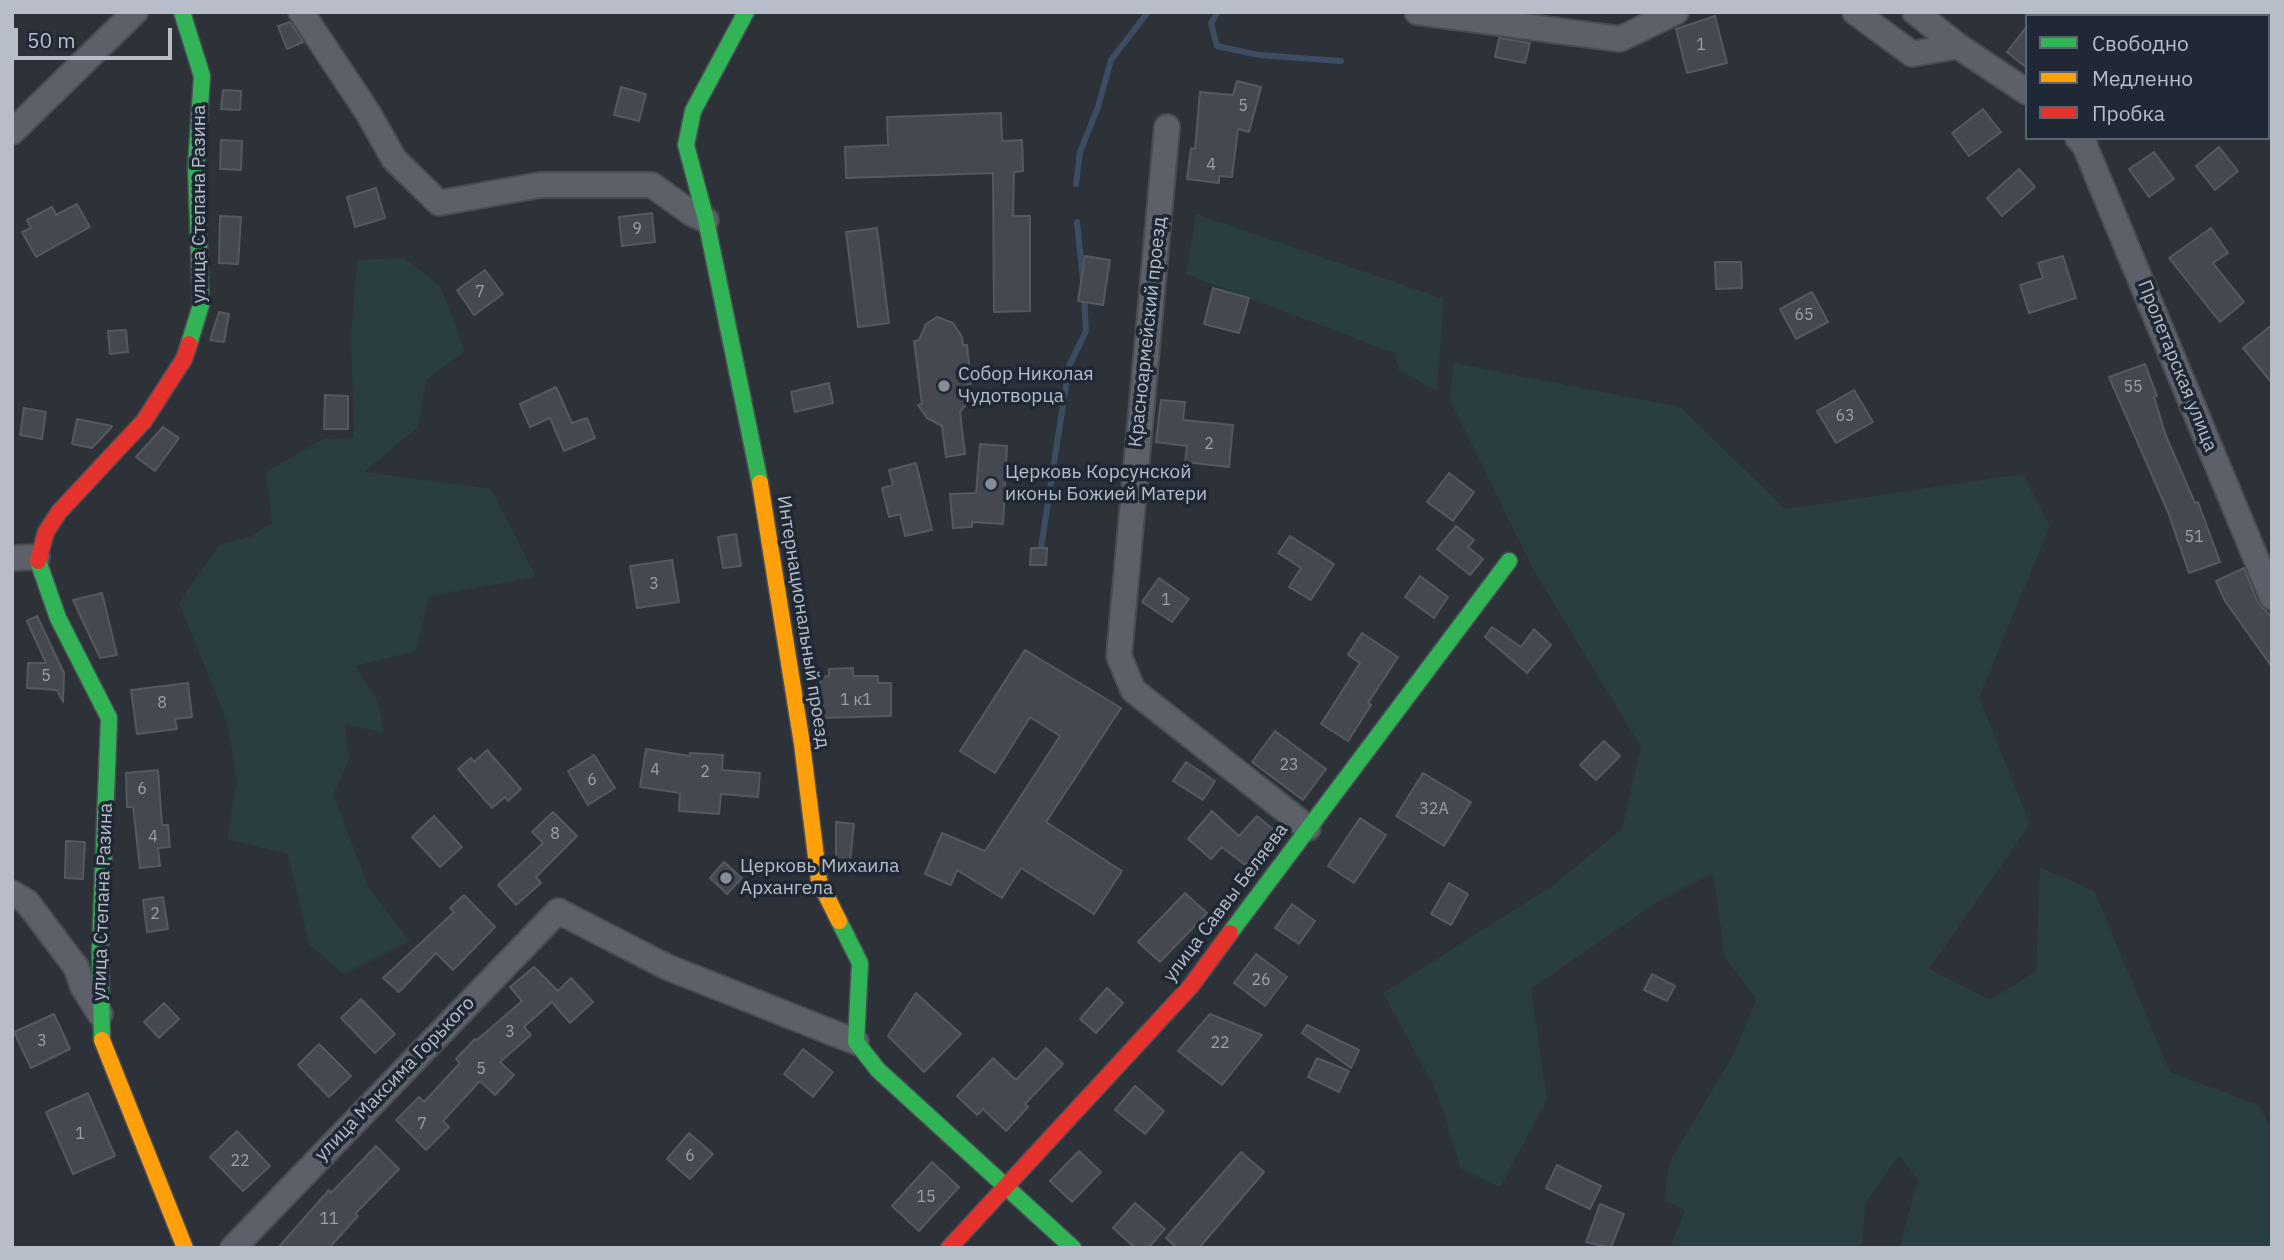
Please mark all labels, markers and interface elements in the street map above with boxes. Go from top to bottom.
scale bar [18,14,175,58]
legend [2025,14,2270,140]
text: 50 m [27,26,76,54]
text: Свободно [2092,29,2189,57]
house number: 1 [1696,35,1706,55]
text: Медленно [2092,64,2193,92]
house number: 5 [1238,96,1248,116]
text: Пробка [2092,99,2165,127]
street label: улица Степана Разина [189,105,211,303]
house number: 4 [1206,155,1216,175]
street label: Красноармейский проезд [1125,216,1171,448]
house number: 9 [632,219,642,239]
street label: Пролетарская улица [2132,277,2222,455]
house number: 7 [475,282,485,302]
house number: 65 [1794,305,1814,325]
place label: Собор Николая Чудотворца [958,364,1094,408]
house number: 55 [2123,377,2143,397]
marker: Собор Николая Чудотворца [936,378,952,394]
house number: 63 [1835,406,1855,426]
house number: 2 [1204,434,1214,454]
place label: Церковь Корсунской иконы Божией Матери [1005,462,1207,506]
marker: Церковь Корсунской иконы Божией Матери [983,476,999,492]
street label: Интернациональный проезд [772,494,834,750]
house number: 51 [2184,527,2204,547]
house number: 3 [649,574,659,594]
house number: 1 [1161,590,1171,610]
house number: 5 [41,666,51,686]
house number: 1 к1 [840,690,872,710]
house number: 8 [157,693,167,713]
house number: 23 [1279,755,1299,775]
house number: 4 [650,760,660,780]
house number: 2 [700,762,710,782]
house number: 6 [587,770,597,790]
house number: 6 [137,779,147,799]
house number: 32А [1419,799,1449,819]
street label: улица Степана Разина [88,802,118,1002]
street label: улица Саввы Беляева [1159,819,1293,987]
house number: 8 [550,824,560,844]
house number: 4 [148,827,158,847]
place label: Церковь Михаила Архангела [740,856,899,900]
marker: Церковь Михаила Архангела [718,870,734,886]
house number: 2 [150,904,160,924]
house number: 26 [1251,970,1271,990]
street label: улица Максима Горького [310,992,480,1166]
house number: 3 [505,1022,515,1042]
house number: 3 [37,1031,47,1051]
house number: 22 [1210,1033,1230,1053]
house number: 5 [476,1059,486,1079]
house number: 7 [417,1114,427,1134]
house number: 1 [75,1124,85,1144]
house number: 6 [685,1146,695,1166]
house number: 22 [230,1151,250,1171]
house number: 15 [916,1187,936,1207]
house number: 11 [319,1209,339,1229]

